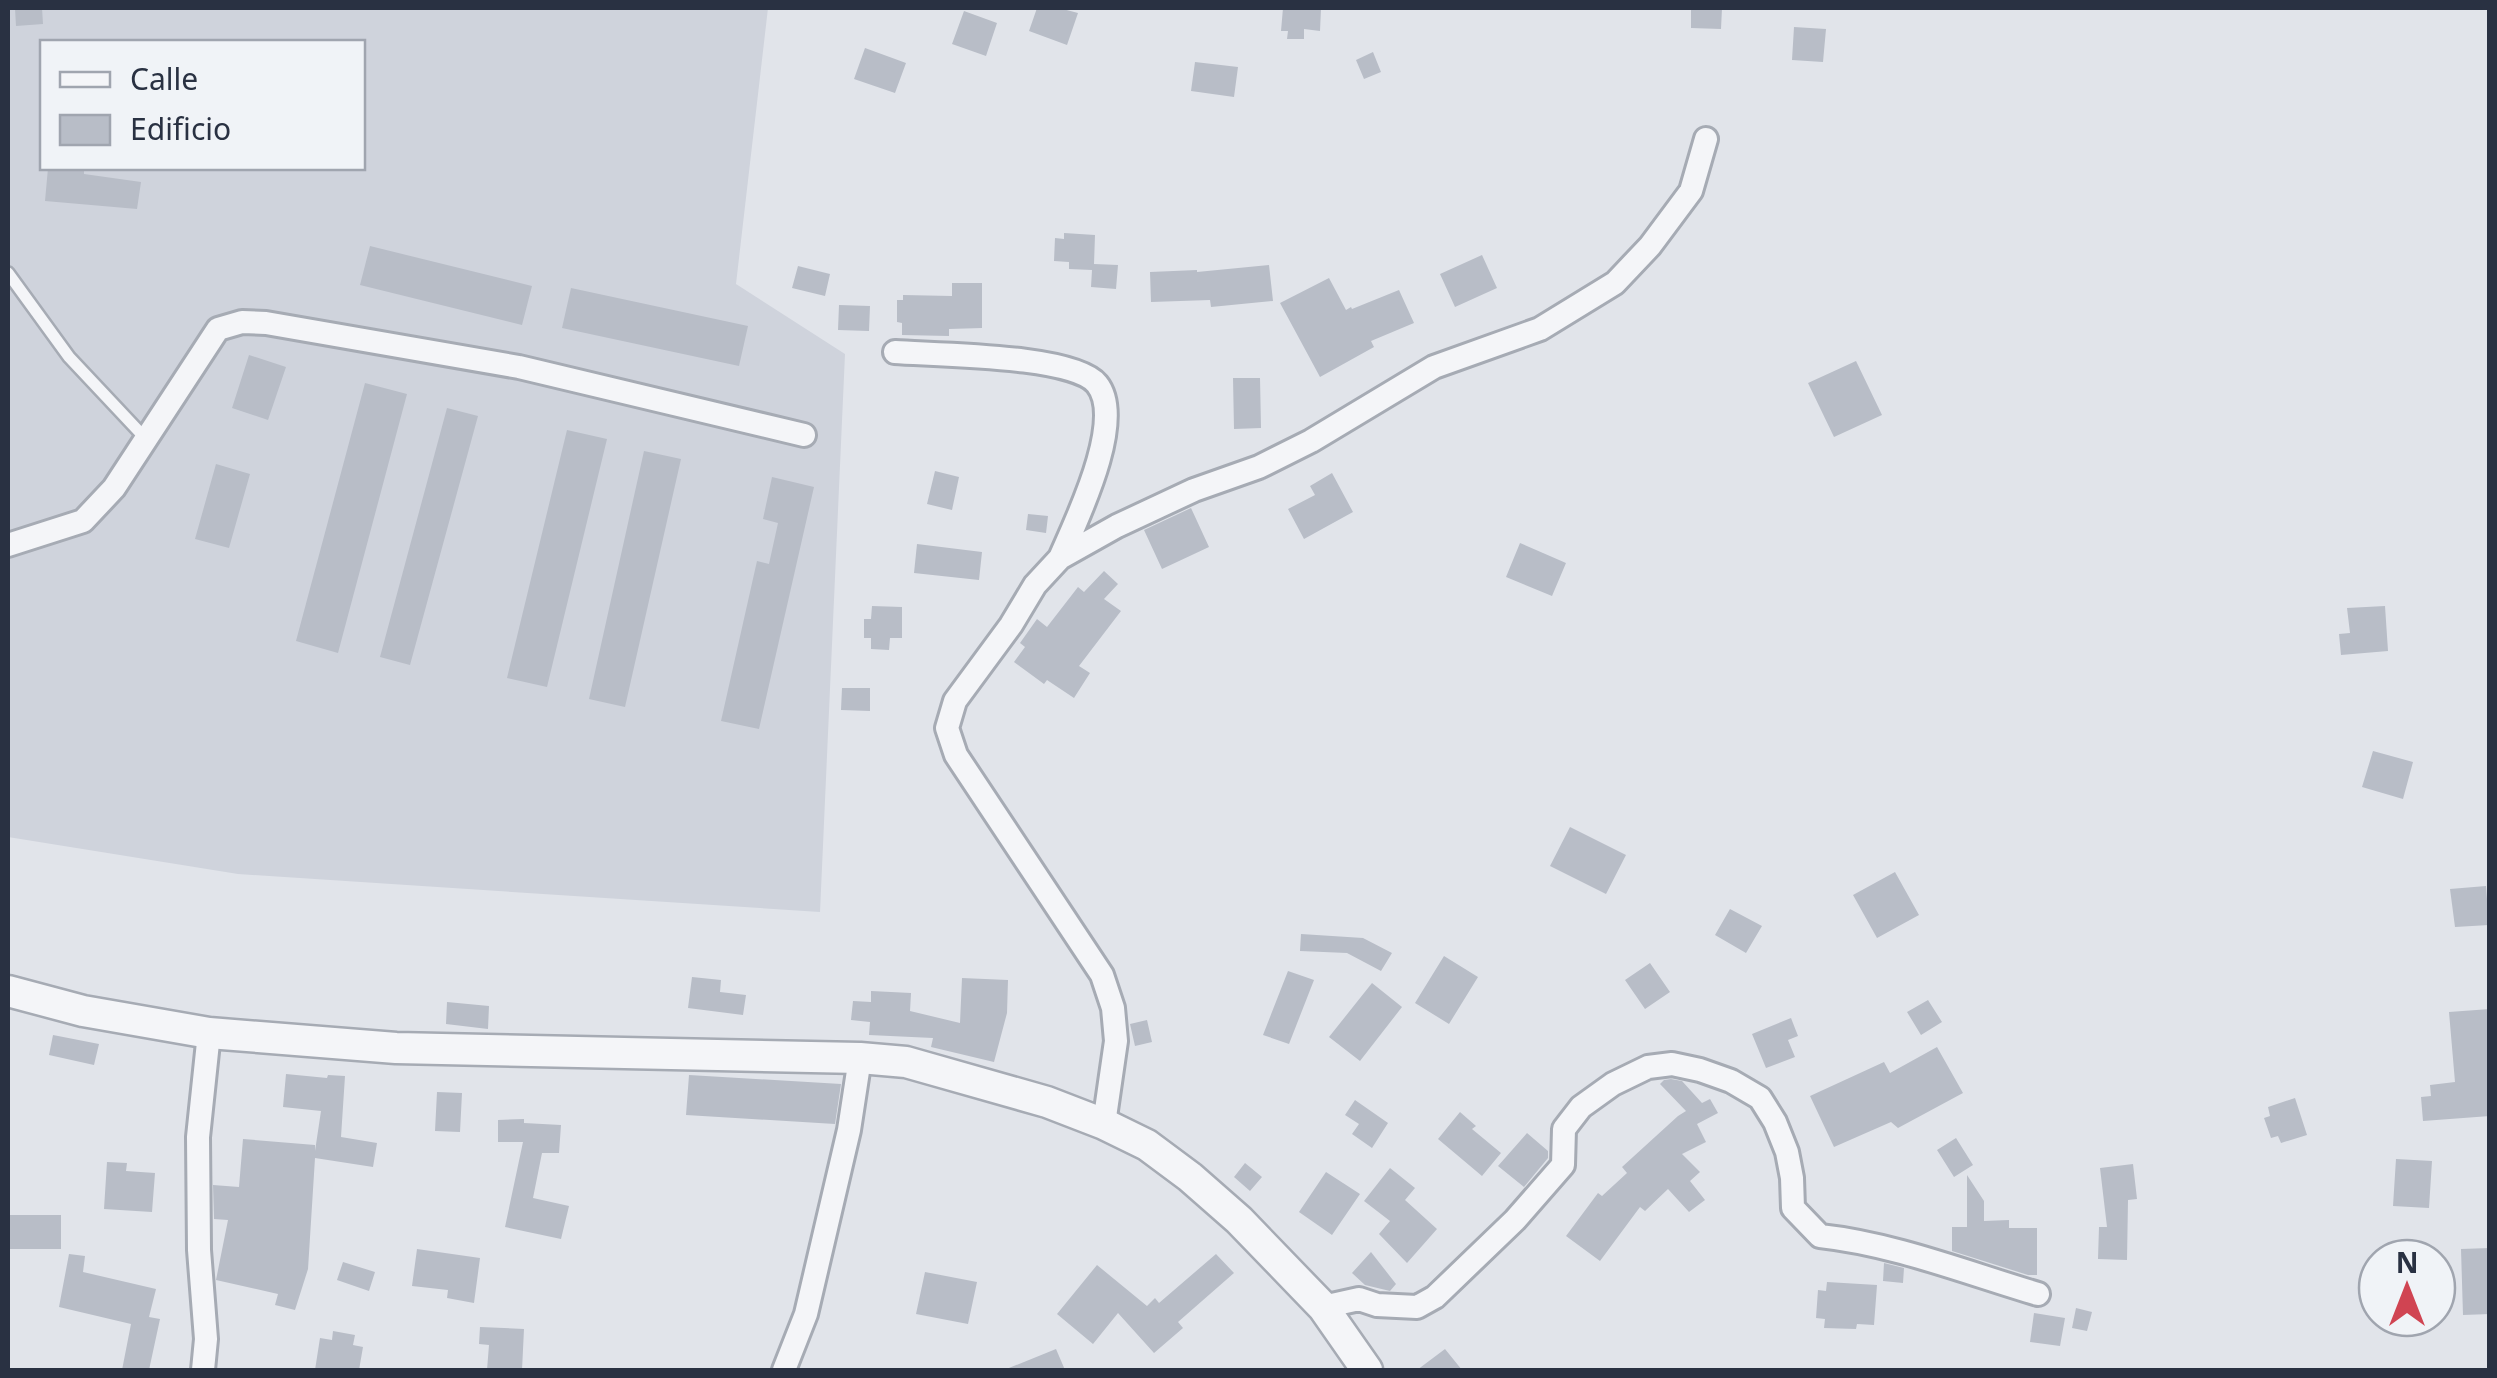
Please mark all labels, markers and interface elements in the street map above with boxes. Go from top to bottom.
legend [40,40,365,170]
text: Calle [130,58,198,99]
text: Edificio [130,108,231,149]
north arrow [2357,1238,2457,1338]
text: N [2396,1243,2418,1281]

